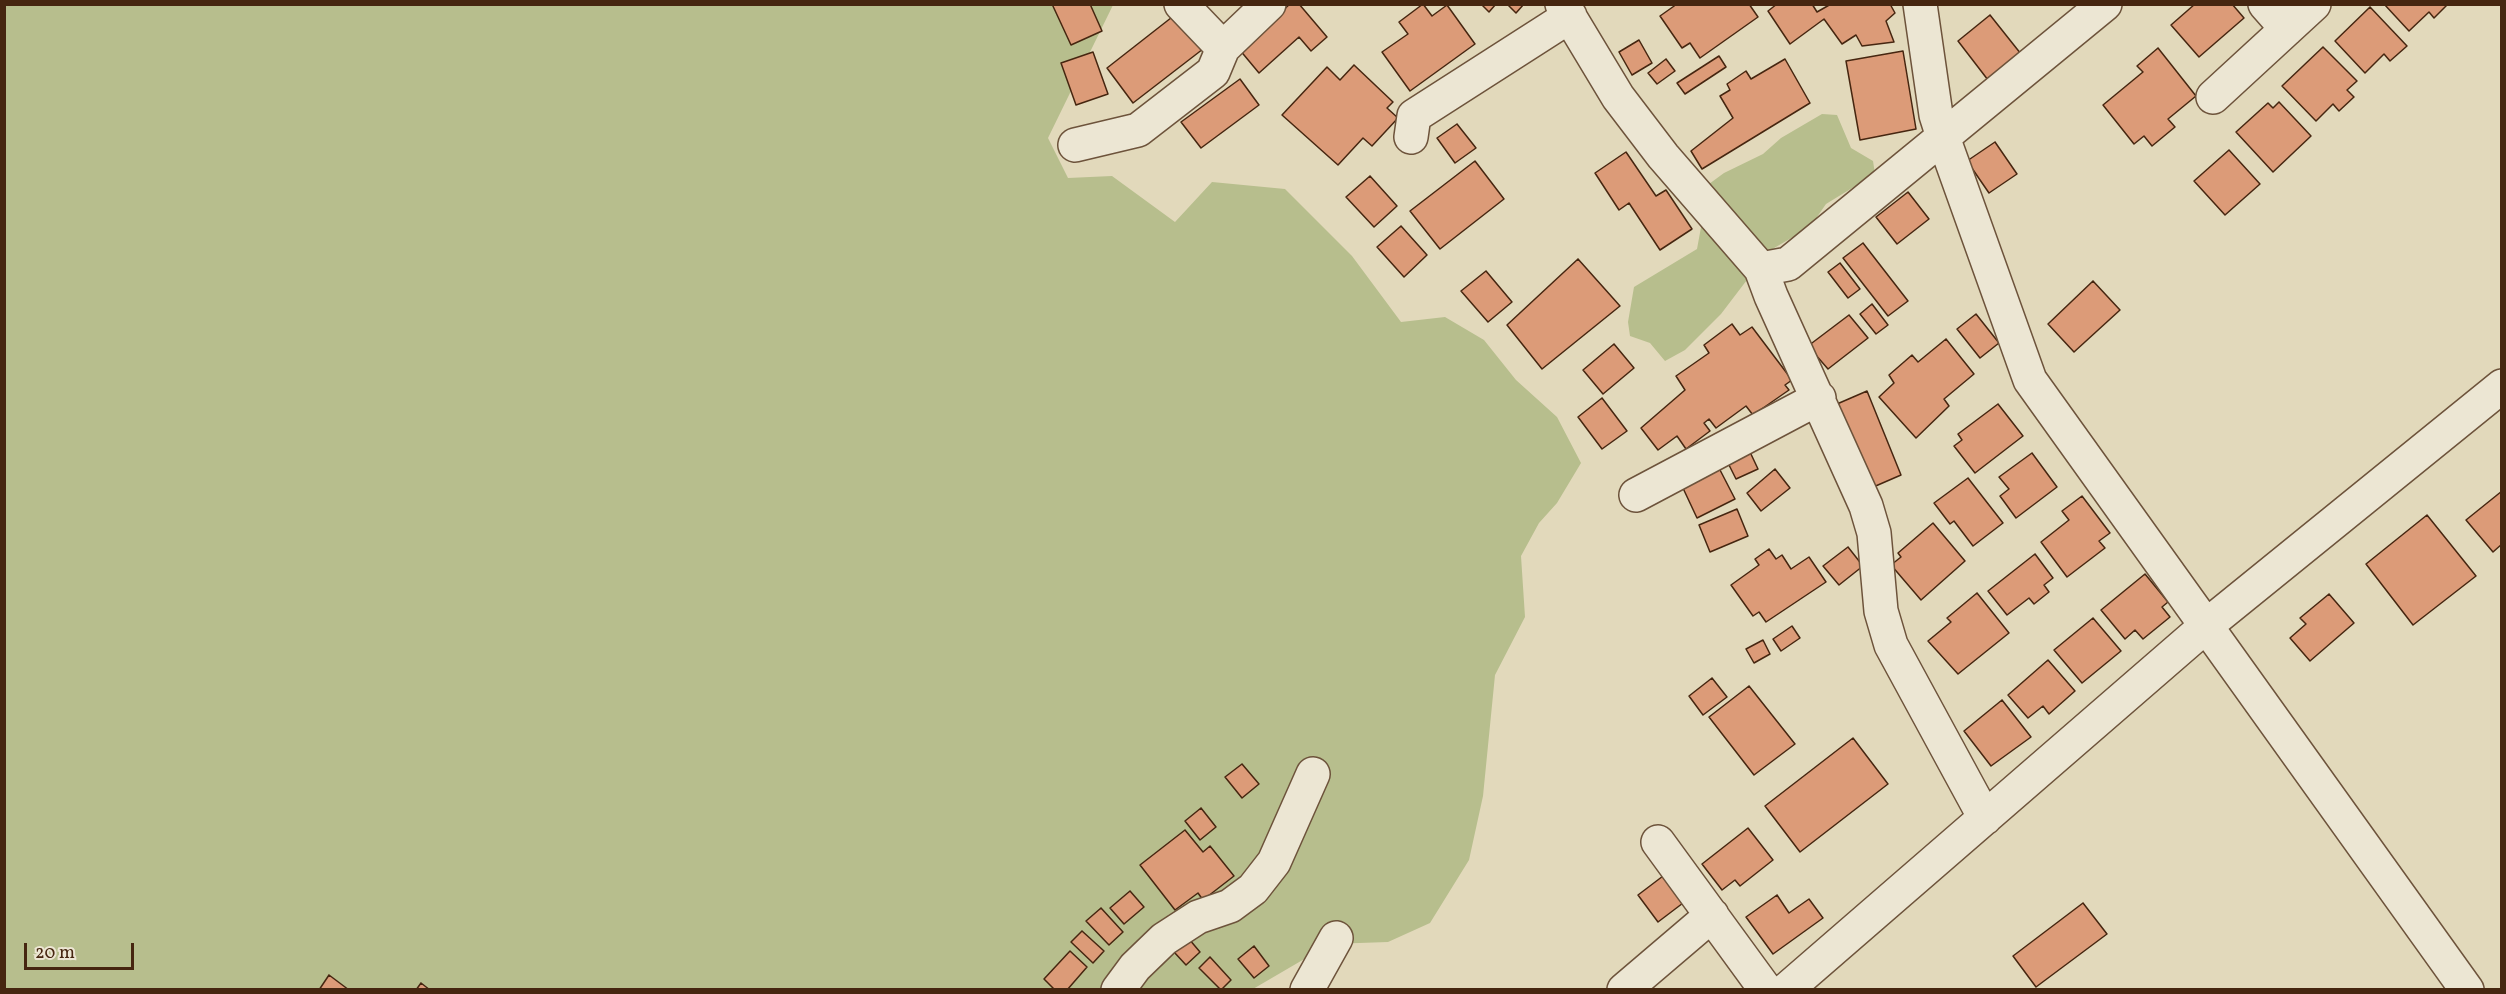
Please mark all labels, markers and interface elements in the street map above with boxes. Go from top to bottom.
scale bar [27,931,136,969]
text: 20 m [35,941,75,966]

